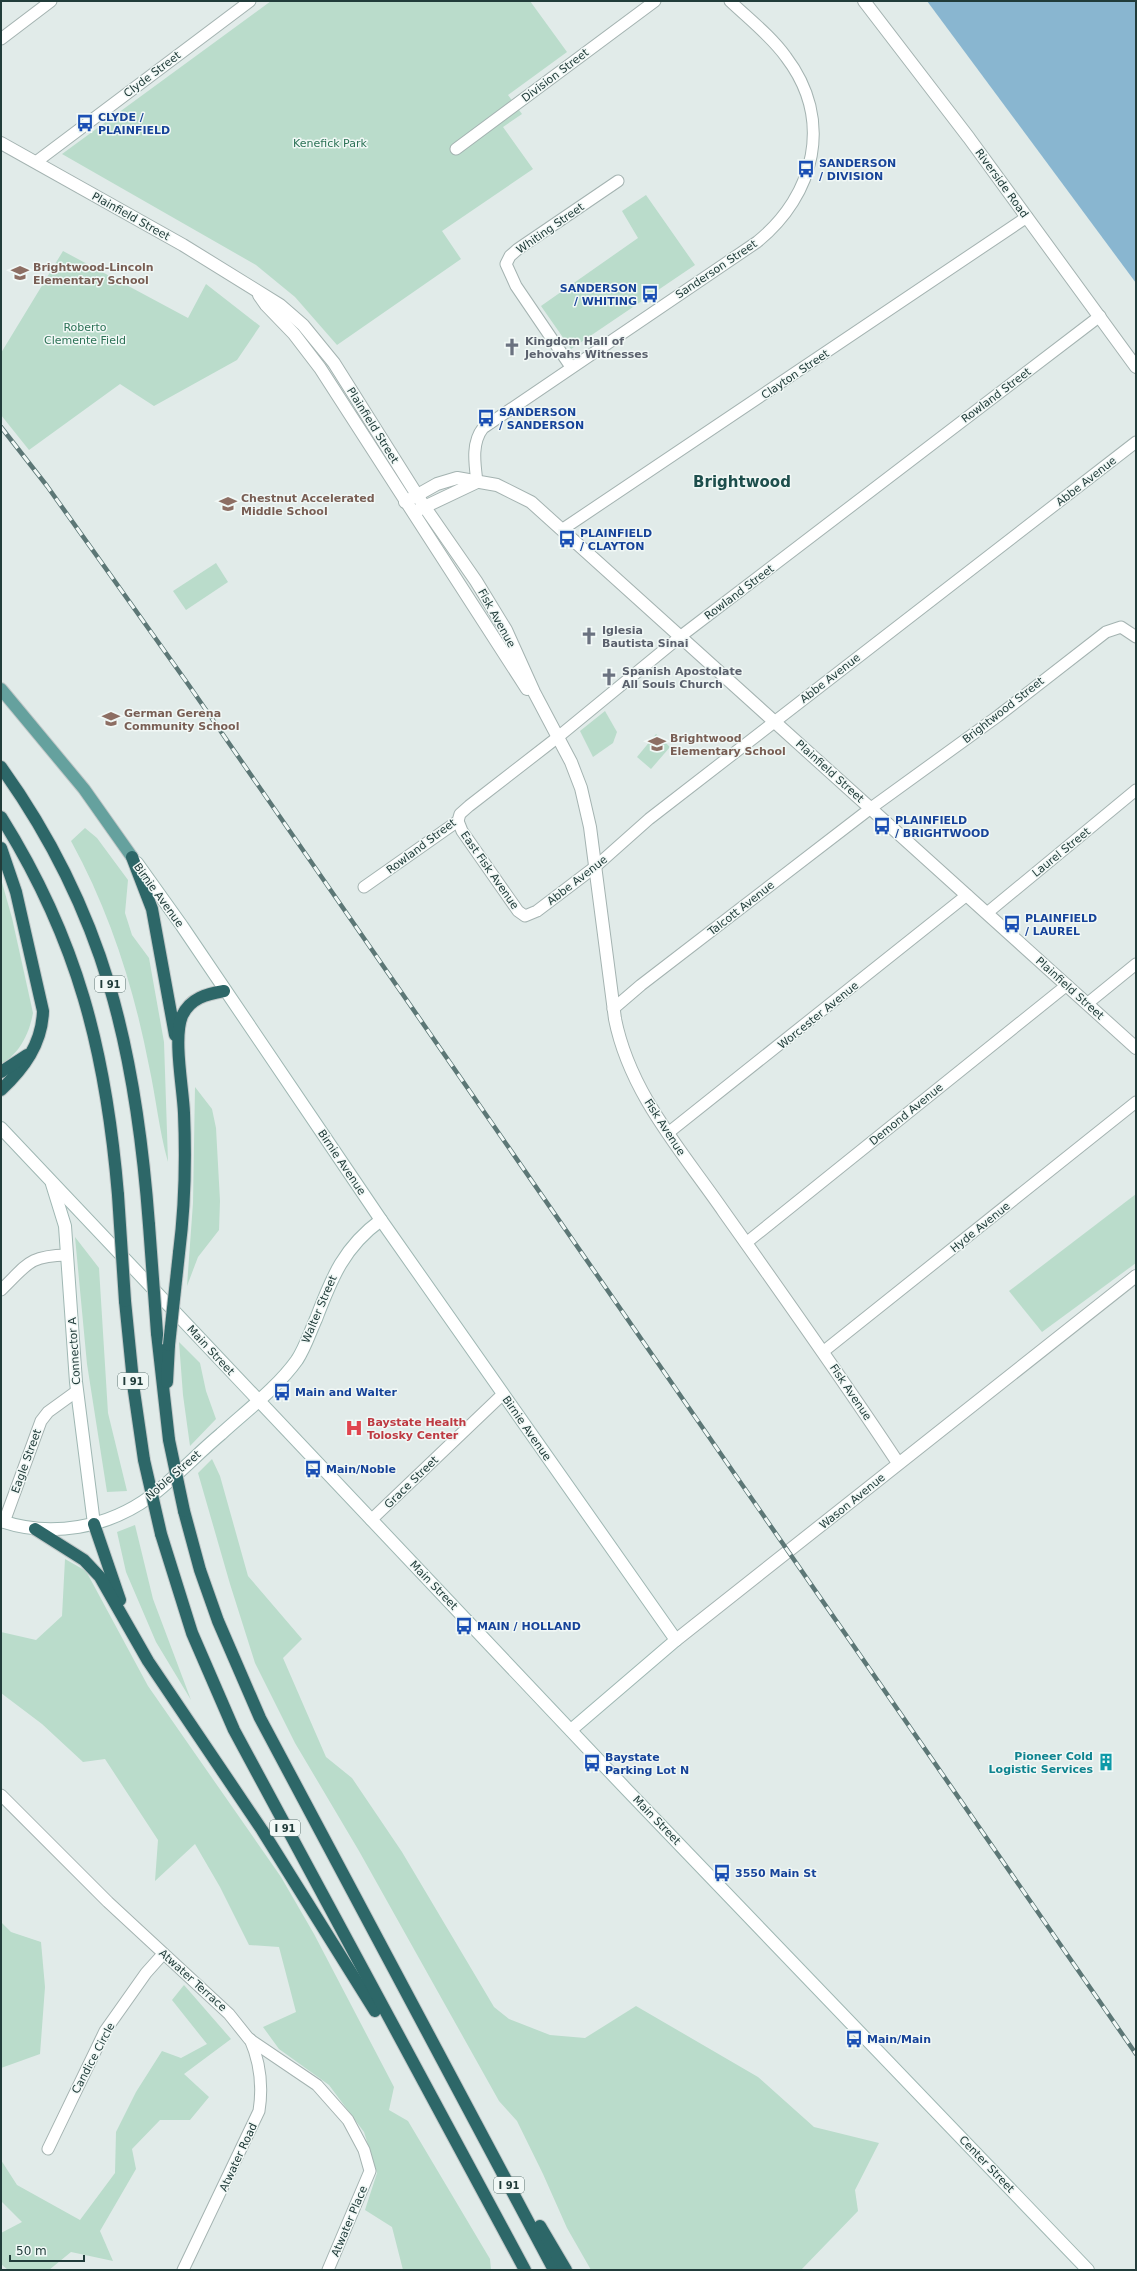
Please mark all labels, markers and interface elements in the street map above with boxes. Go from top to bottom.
street label: Division Street [519,46,592,105]
street label: Clyde Street [121,48,184,100]
place label: CLYDE / PLAINFIELD [98,111,170,137]
bus stop icon: CLYDE / PLAINFIELD [75,113,95,133]
park label: Kenefick Park [293,137,368,150]
street label: Riverside Road [972,146,1031,220]
place label: SANDERSON / DIVISION [819,157,896,183]
bus stop icon: SANDERSON / DIVISION [796,159,816,179]
street label: Plainfield Street [90,190,173,244]
street label: Whiting Street [514,200,587,256]
street label: Sanderson Street [673,237,760,301]
place label: Brightwood-Lincoln Elementary School [33,261,154,287]
school or university icon: Brightwood-Lincoln Elementary School [10,263,30,283]
place label: SANDERSON / WHITING [560,282,637,308]
bus stop icon: SANDERSON / WHITING [640,284,660,304]
park label: Roberto Clemente Field [44,321,126,347]
place label: Kingdom Hall of Jehovahs Witnesses [524,335,649,361]
church icon: Kingdom Hall of Jehovahs Witnesses [502,337,522,357]
street label: Clayton Street [759,347,832,402]
street label: Rowland Street [959,365,1034,426]
street label: Plainfield Street [344,385,402,466]
place label: SANDERSON / SANDERSON [499,406,584,432]
bus stop icon: SANDERSON / SANDERSON [476,408,496,428]
street label: Abbe Avenue [1054,454,1119,509]
district label: Brightwood [693,473,791,491]
place label: Chestnut Accelerated Middle School [241,492,375,518]
school or university icon: Chestnut Accelerated Middle School [218,494,238,514]
place label: PLAINFIELD / CLAYTON [580,527,652,553]
bus stop icon: PLAINFIELD / CLAYTON [557,529,577,549]
street label: Rowland Street [702,562,777,623]
street label: Fisk Avenue [475,587,518,650]
place label: Iglesia Bautista Sinai [602,624,688,650]
church icon: Iglesia Bautista Sinai [579,626,599,646]
street label: Abbe Avenue [798,651,863,706]
place label: Spanish Apostolate All Souls Church [622,665,742,691]
church icon: Spanish Apostolate All Souls Church [599,667,619,687]
street label: Brightwood Street [960,674,1047,746]
place label: German Gerena Community School [124,707,239,733]
school or university icon: German Gerena Community School [101,709,121,729]
place label: Brightwood Elementary School [670,732,786,758]
school or university icon: Brightwood Elementary School [647,734,667,754]
street label: Plainfield Street [793,737,867,806]
place label: PLAINFIELD / BRIGHTWOOD [895,814,990,840]
street label: Rowland Street [384,816,459,877]
bus stop icon: PLAINFIELD / BRIGHTWOOD [872,816,892,836]
street label: Laurel Street [1030,825,1093,880]
street label: East Fisk Avenue [458,829,522,912]
street label: Abbe Avenue [545,853,610,908]
street label: Birnie Avenue [131,861,186,930]
street label: Talcott Avenue [705,878,777,939]
place label: PLAINFIELD / LAUREL [1025,912,1097,938]
bus stop icon: PLAINFIELD / LAUREL [1002,914,1022,934]
street label: Plainfield Street [1033,954,1107,1023]
road number: I 91 [95,976,125,992]
street label: Worcester Avenue [775,979,861,1052]
street label: Demond Avenue [867,1081,946,1148]
street label: Fisk Avenue [641,1096,688,1158]
street label: Birnie Avenue [315,1127,368,1198]
street label: Hyde Avenue [948,1199,1013,1255]
street label: Walter Street [299,1273,340,1345]
street label: Connector A [66,1316,83,1385]
street label: Main Street [184,1323,237,1378]
street label: Fisk Avenue [827,1362,874,1423]
road number: I 91 [118,1373,148,1389]
bus stop icon: Main and Walter [272,1382,292,1402]
place label: Main and Walter [295,1386,397,1399]
street label: Birnie Avenue [499,1393,554,1463]
place label: Baystate Health Tolosky Center [367,1416,466,1442]
hospital icon: Baystate Health Tolosky Center [344,1418,364,1438]
street label: Eagle Street [9,1427,44,1495]
street label: Noble Street [143,1447,204,1503]
street label: Grace Street [382,1453,441,1511]
bus stop icon: Main/Noble [303,1459,323,1479]
place label: Main/Noble [326,1463,396,1476]
street label: Wason Avenue [817,1471,888,1532]
street label: Main Street [407,1558,461,1613]
bus stop icon: MAIN / HOLLAND [454,1616,474,1636]
place label: MAIN / HOLLAND [477,1620,581,1633]
place label: Pioneer Cold Logistic Services [989,1750,1093,1776]
place label: Baystate Parking Lot N [605,1751,689,1777]
building icon: Pioneer Cold Logistic Services [1096,1752,1116,1772]
bus stop icon: Baystate Parking Lot N [582,1753,602,1773]
street label: Main Street [630,1793,684,1848]
road number: I 91 [270,1820,300,1836]
bus stop icon: 3550 Main St [712,1863,732,1883]
place label: 3550 Main St [735,1867,816,1880]
street label: Atwater Terrace [156,1947,229,2014]
street label: Candice Circle [69,2020,118,2096]
bus stop icon: Main/Main [844,2029,864,2049]
place label: Main/Main [867,2033,931,2046]
street label: Atwater Road [217,2121,260,2194]
street label: Center Street [956,2133,1017,2196]
road number: I 91 [494,2177,524,2193]
street label: Atwater Place [329,2184,370,2259]
scale bar [10,2237,84,2263]
text: 50 m [16,2244,47,2258]

